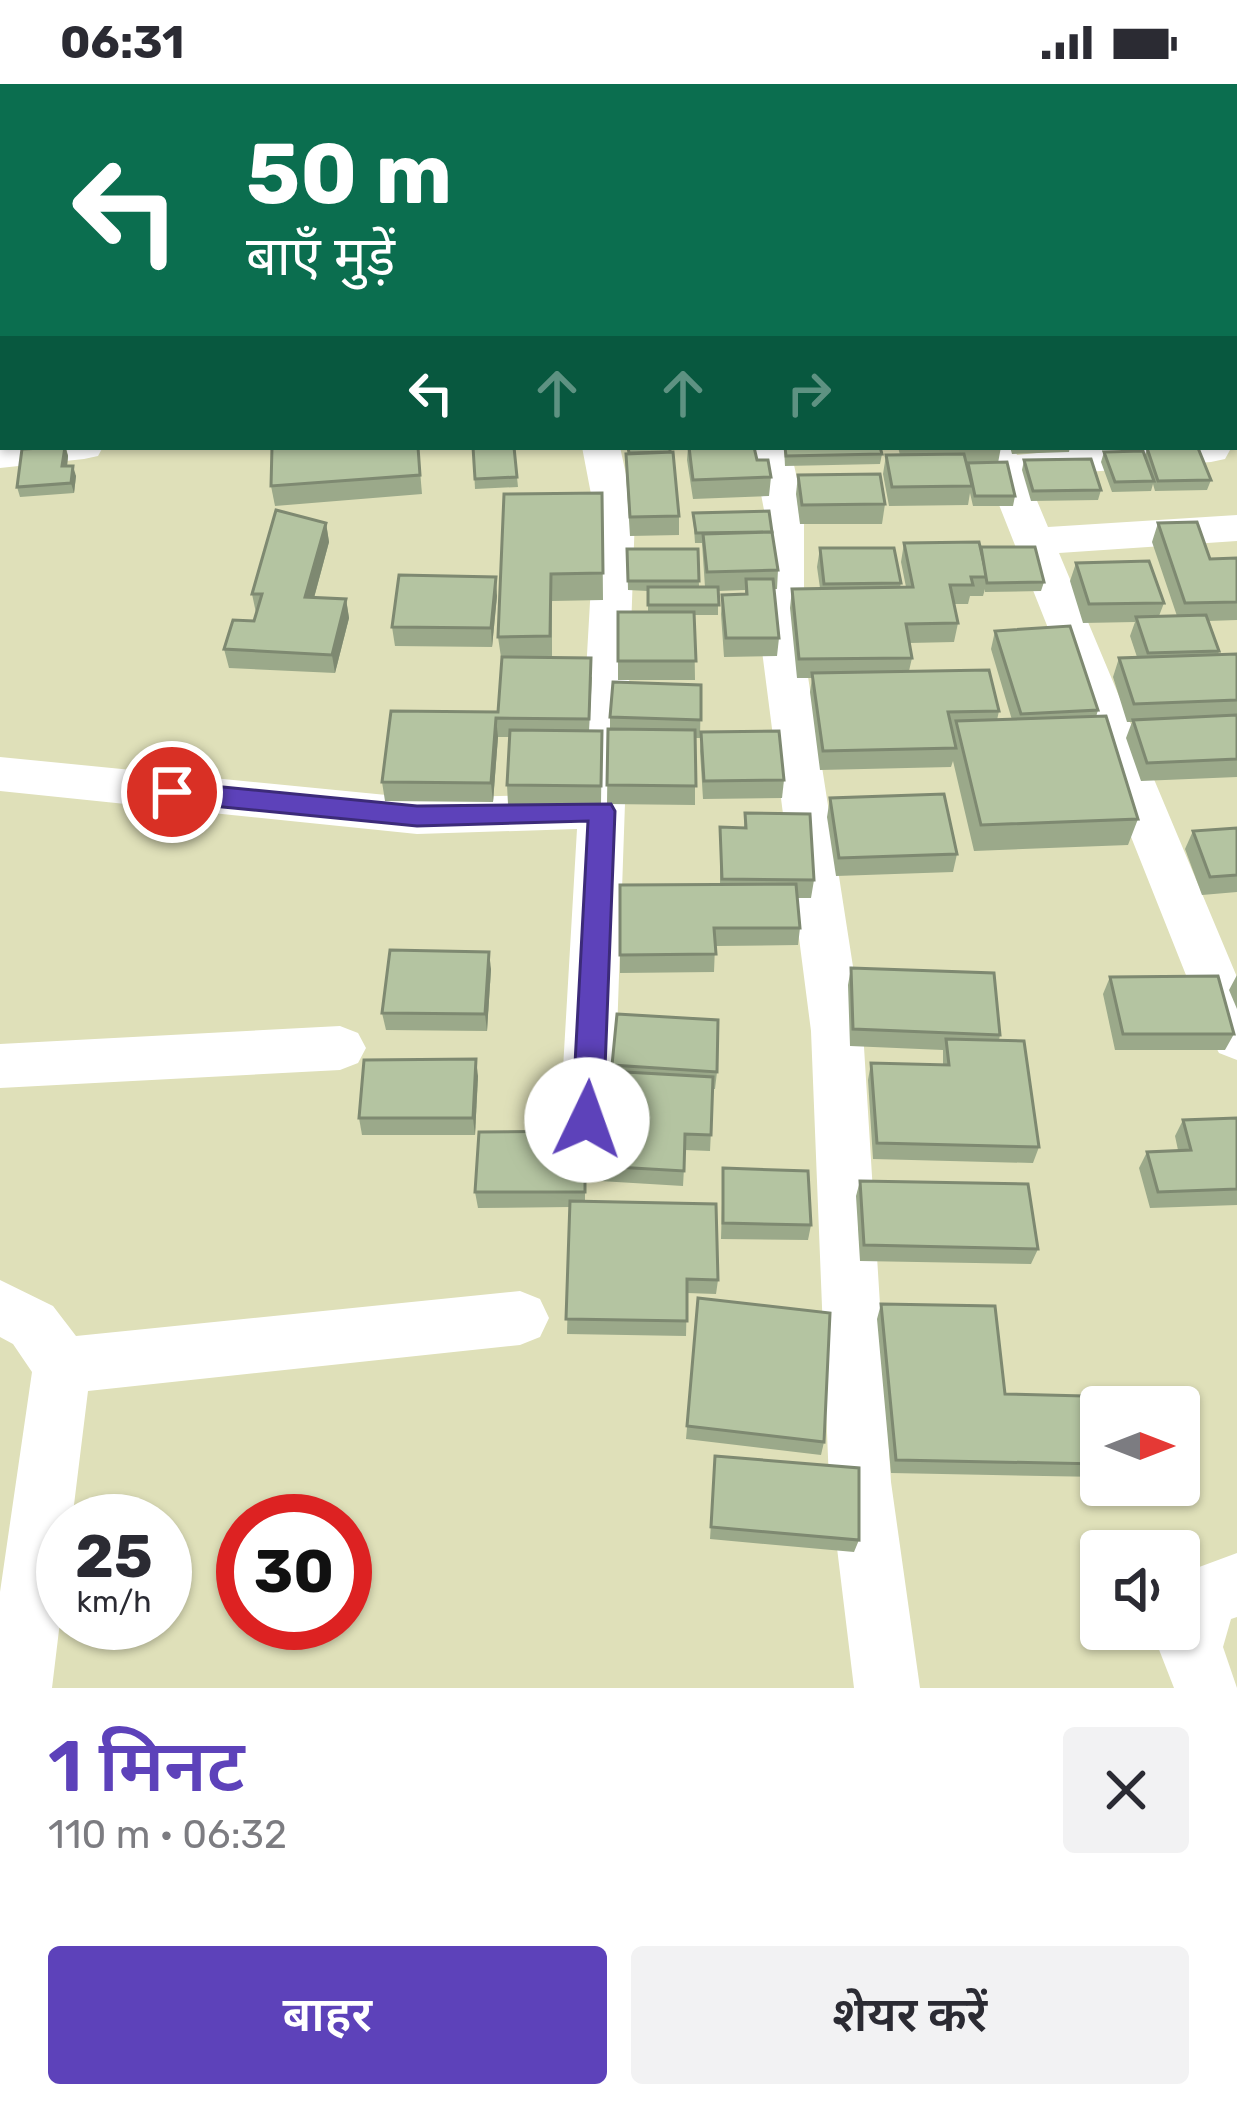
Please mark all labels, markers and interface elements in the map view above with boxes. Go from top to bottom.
text: 06:31 [60,16,184,69]
text: 50 m [246,124,452,224]
icon: left [48,132,204,288]
text: बाएँ मुड़ें [246,225,395,289]
icon: left [398,360,464,426]
icon: ahead [524,360,590,426]
icon: ahead [650,360,716,426]
icon: right [776,360,842,426]
pin [121,741,223,843]
icon: arrive [139,759,205,825]
position arrow [524,1057,650,1183]
north arrow [1080,1386,1200,1506]
map controls [1080,1386,1200,1650]
speed limit sign: 30 [216,1494,372,1650]
text: 25 [75,1521,153,1592]
button: sound [1080,1530,1200,1650]
text: km/h [77,1584,151,1620]
text: 1 मिनट [48,1724,245,1809]
button: close [1063,1727,1189,1853]
text: 110 m · 06:32 [48,1812,287,1858]
button: बाहर [48,1946,607,2084]
button: शेयर करें [631,1946,1189,2084]

